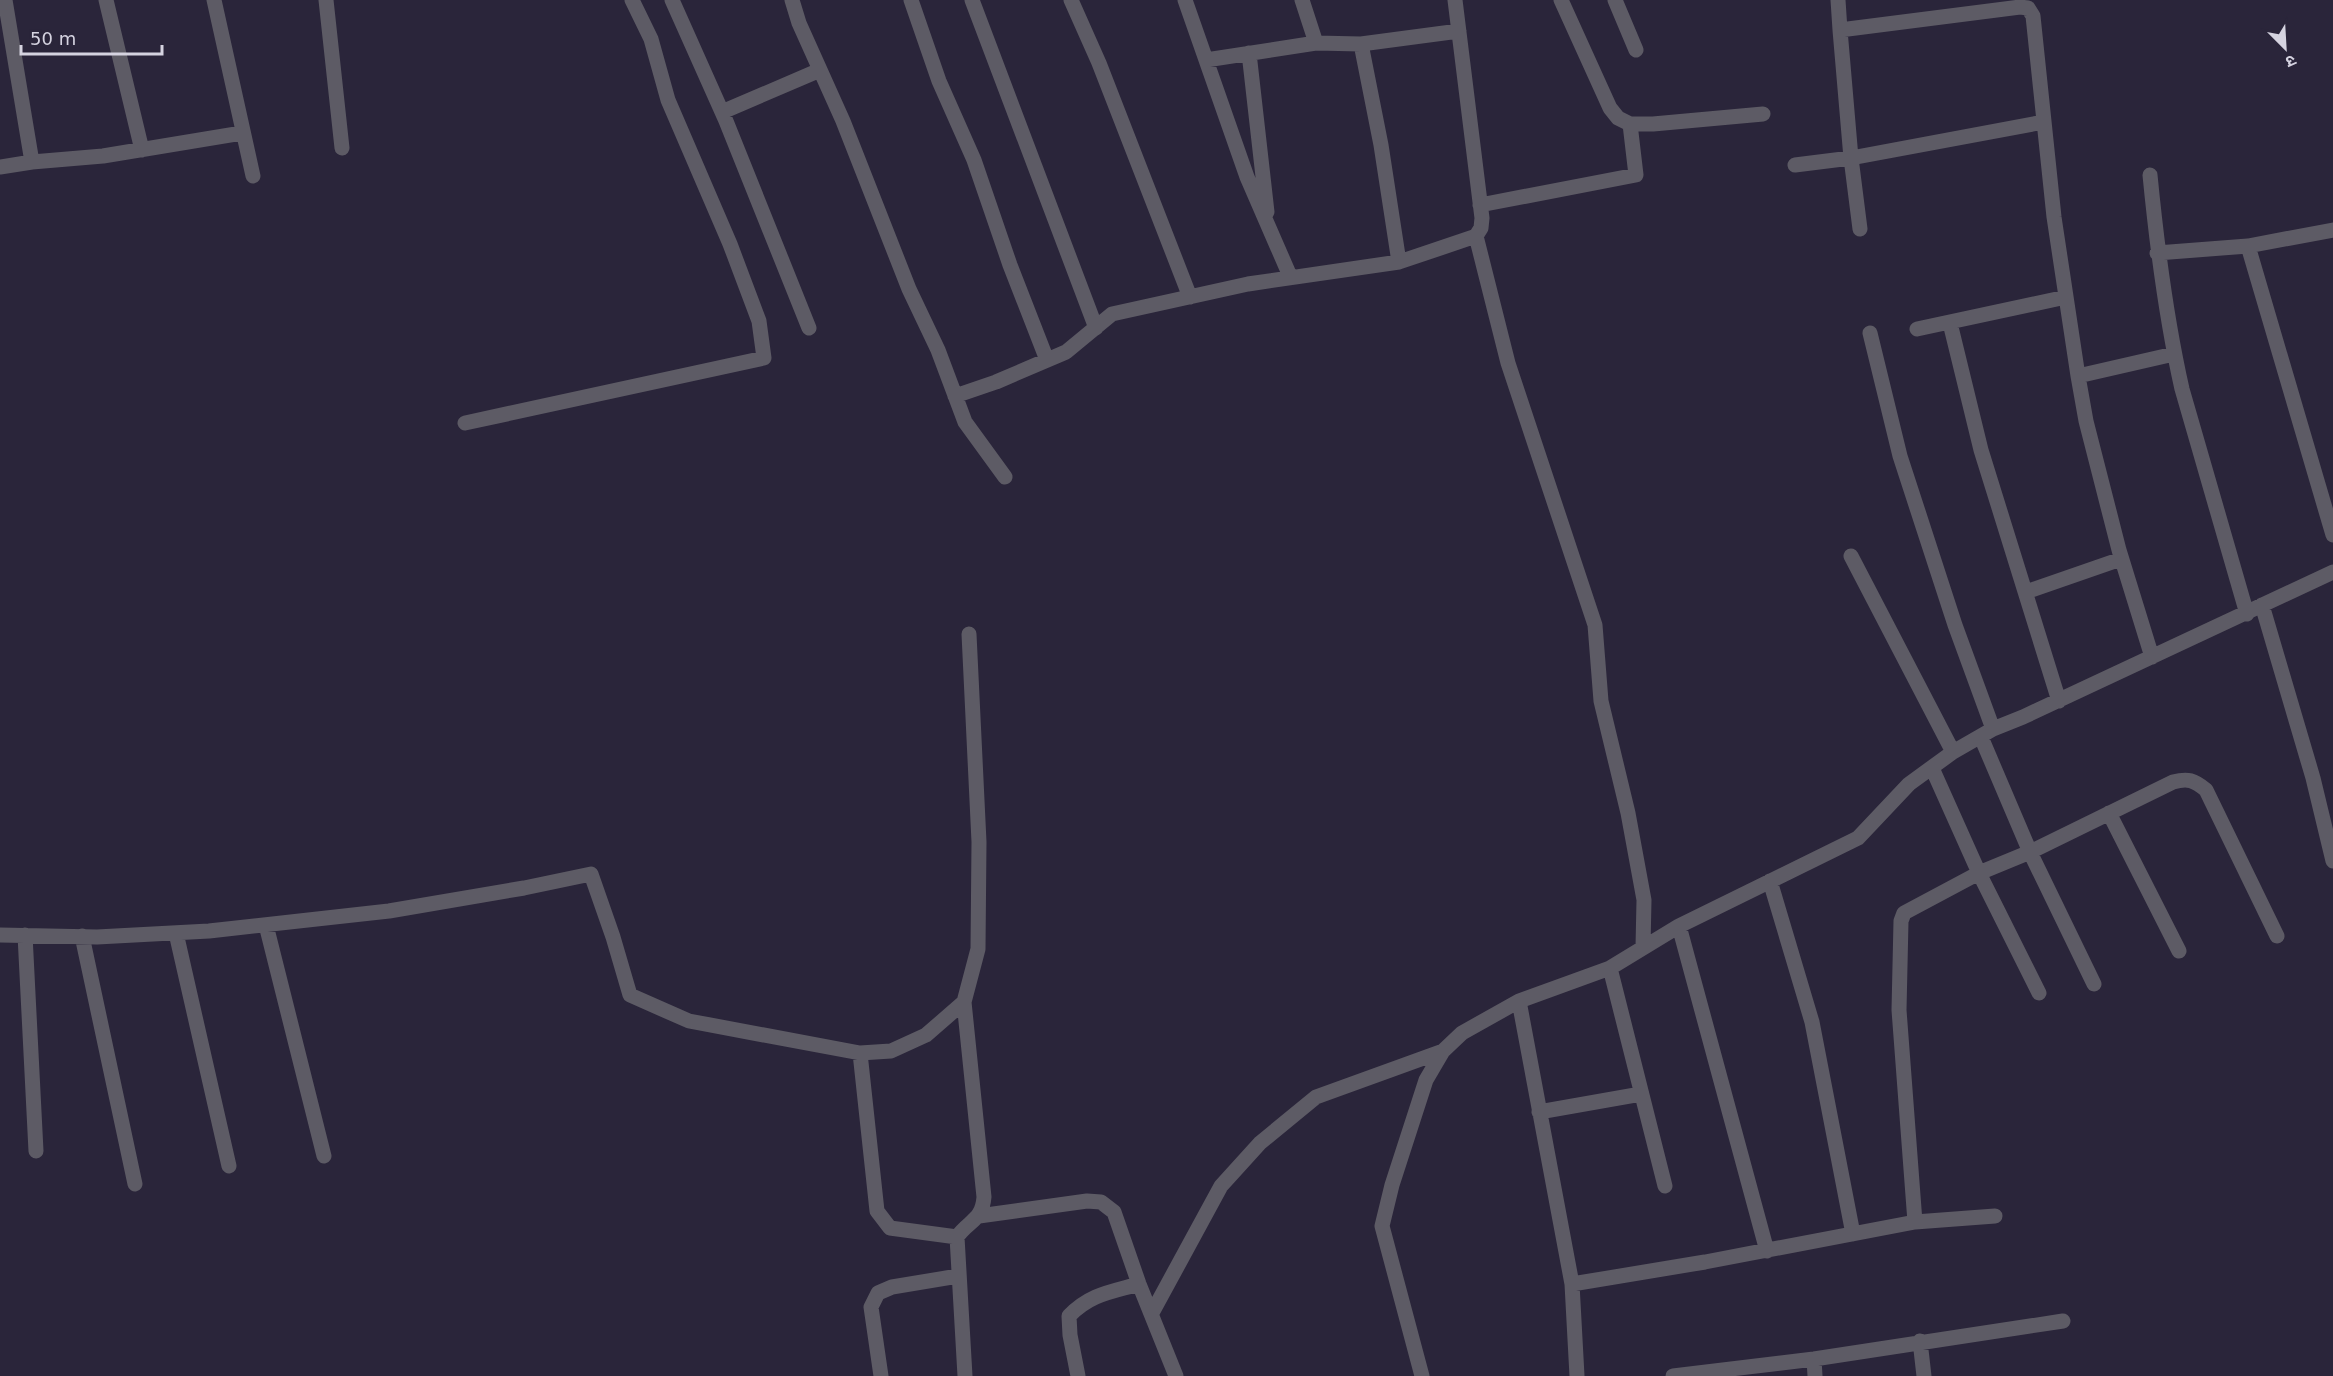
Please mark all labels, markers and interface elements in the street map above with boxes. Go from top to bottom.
scale bar [21,18,162,56]
north arrow [2255,18,2315,78]
text: 50 m [30,28,76,49]
text: उ [2282,51,2299,72]

